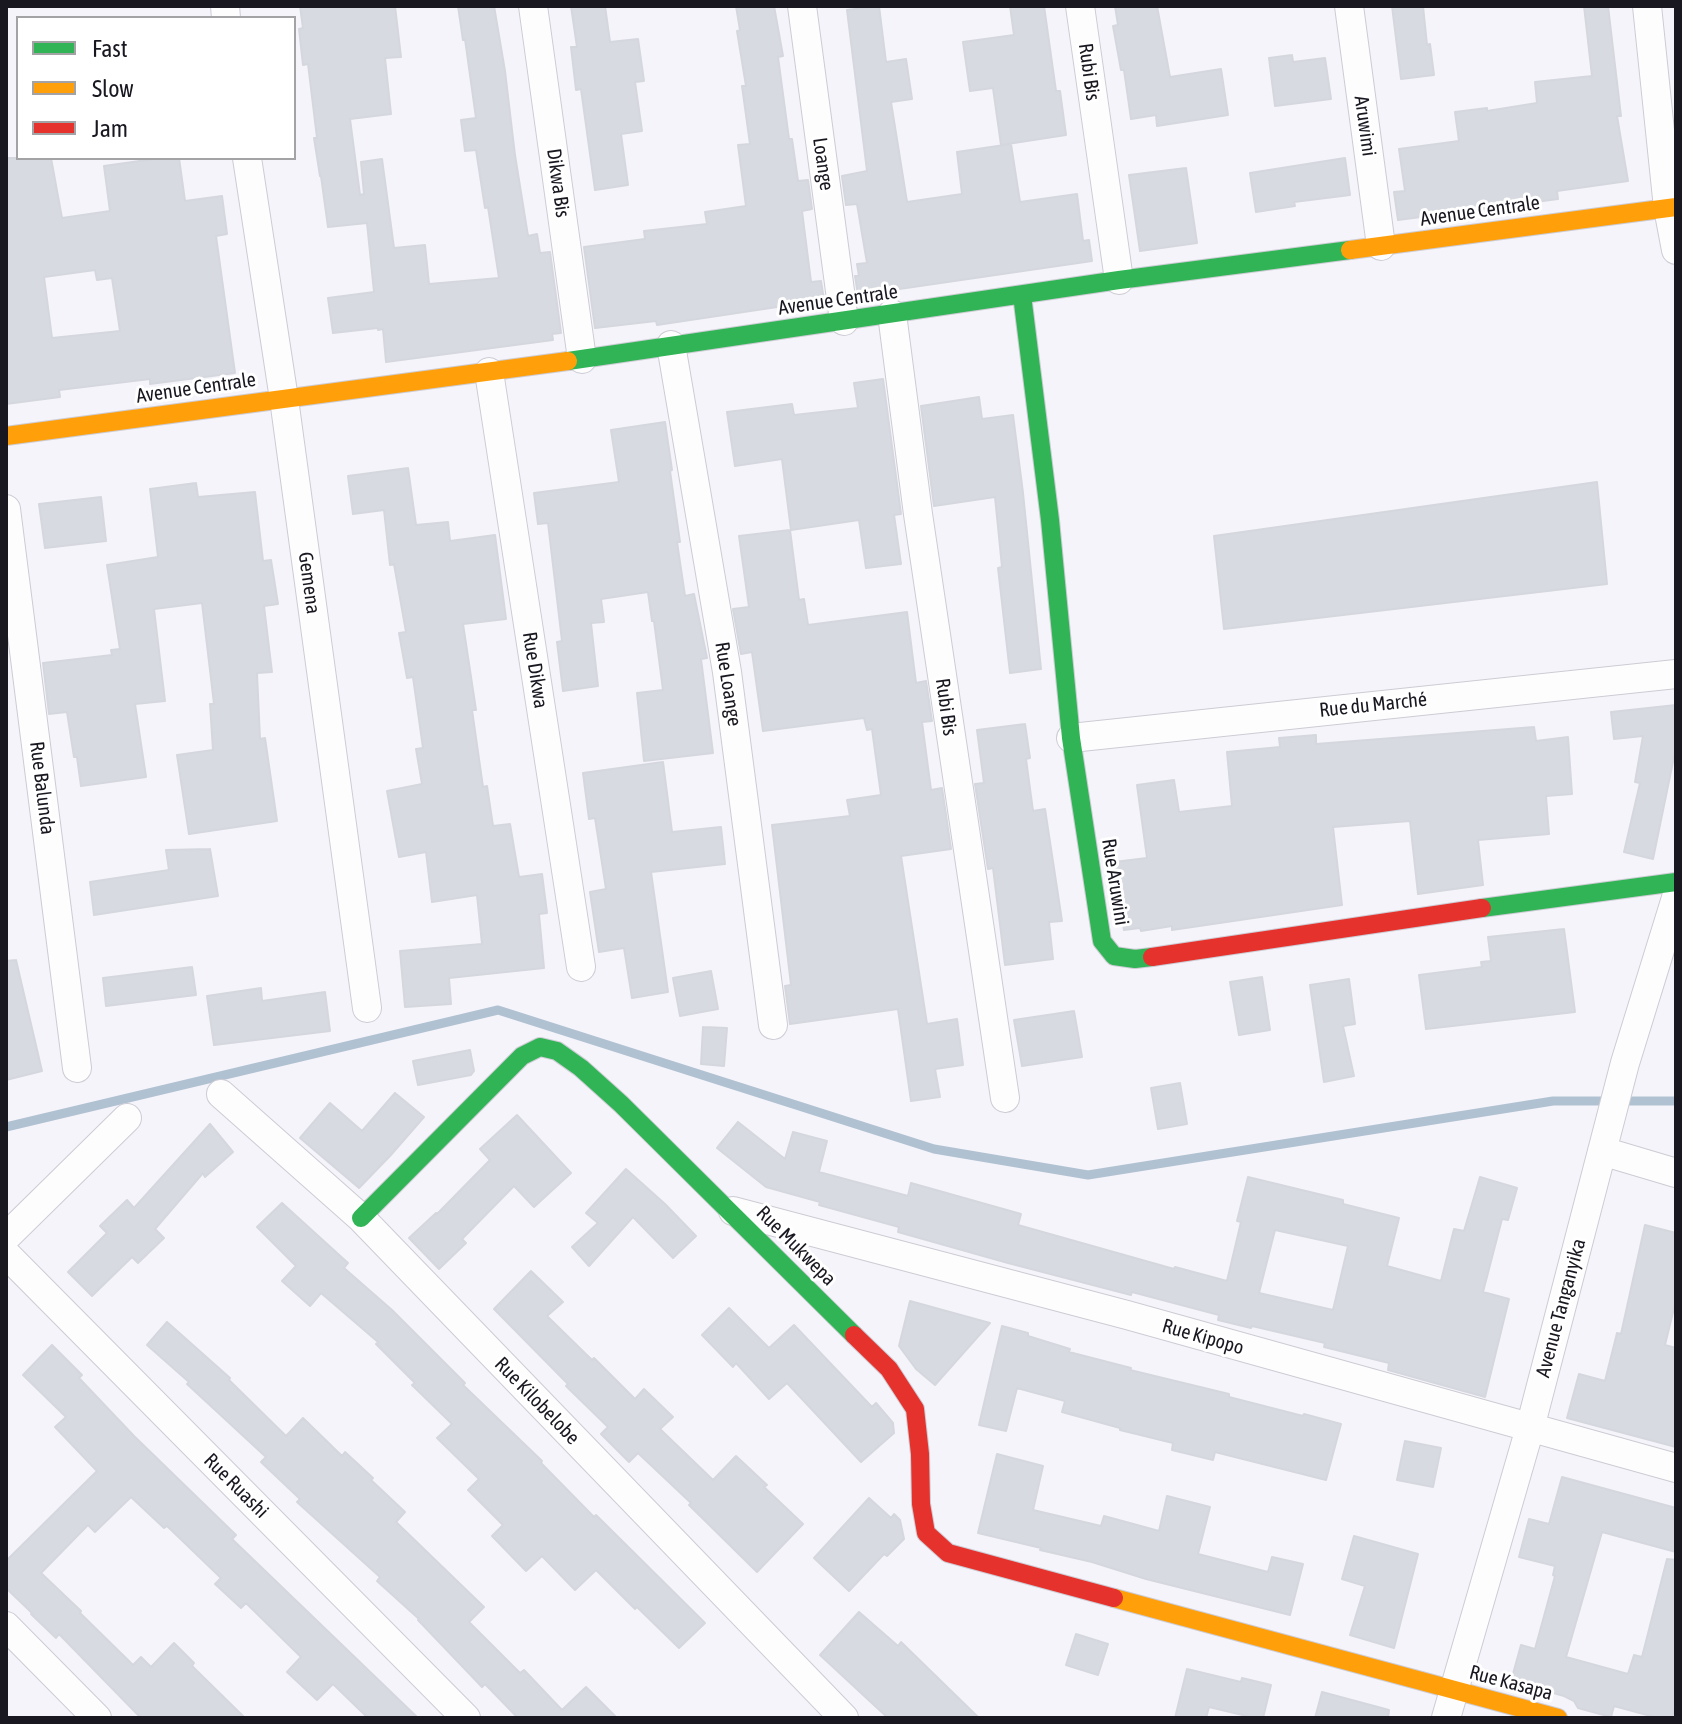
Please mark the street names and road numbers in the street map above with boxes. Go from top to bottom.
street label: Rubi Bis [1073,42,1105,102]
street label: Aruwimi [1349,94,1381,158]
street label: Loange [807,136,839,192]
street label: Dikwa Bis [541,147,575,219]
street label: Avenue Centrale [1419,191,1541,231]
street label: Avenue Centrale [777,280,899,320]
street label: Avenue Centrale [135,368,257,408]
street label: Gemena [293,551,325,615]
street label: Rue Dikwa [517,630,553,710]
street label: Rue Loange [710,640,746,728]
street label: Rubi Bis [930,677,962,737]
street label: Rue du Marché [1318,687,1428,723]
street label: Rue Balunda [24,740,60,836]
street label: Rue Aruwini [1096,837,1134,927]
street label: Rue Mukwepa [751,1201,841,1291]
street label: Avenue Tanganyika [1531,1236,1591,1380]
street label: Rue Kipopo [1159,1314,1247,1360]
street label: Rue Kilobelobe [489,1352,585,1450]
street label: Rue Ruashi [199,1449,273,1523]
street label: Rue Kasapa [1467,1660,1555,1706]

